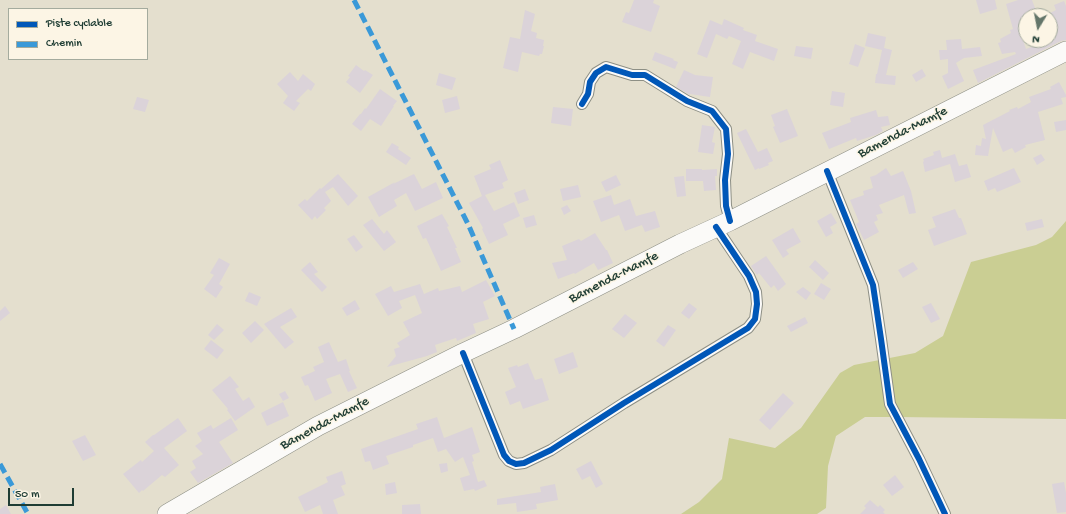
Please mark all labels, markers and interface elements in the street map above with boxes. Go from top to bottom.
legend [8,8,148,60]
north arrow [1018,8,1058,48]
text: Piste cyclable [46,17,112,31]
text: N [1032,32,1041,45]
text: Chemin [46,37,82,51]
street label: Bamenda-Mamfe [856,103,950,163]
street label: Bamenda-Mamfe [567,248,661,308]
street label: Bamenda-Mamfe [278,394,372,454]
scale bar [10,480,76,506]
text: 50 m [15,488,40,502]

